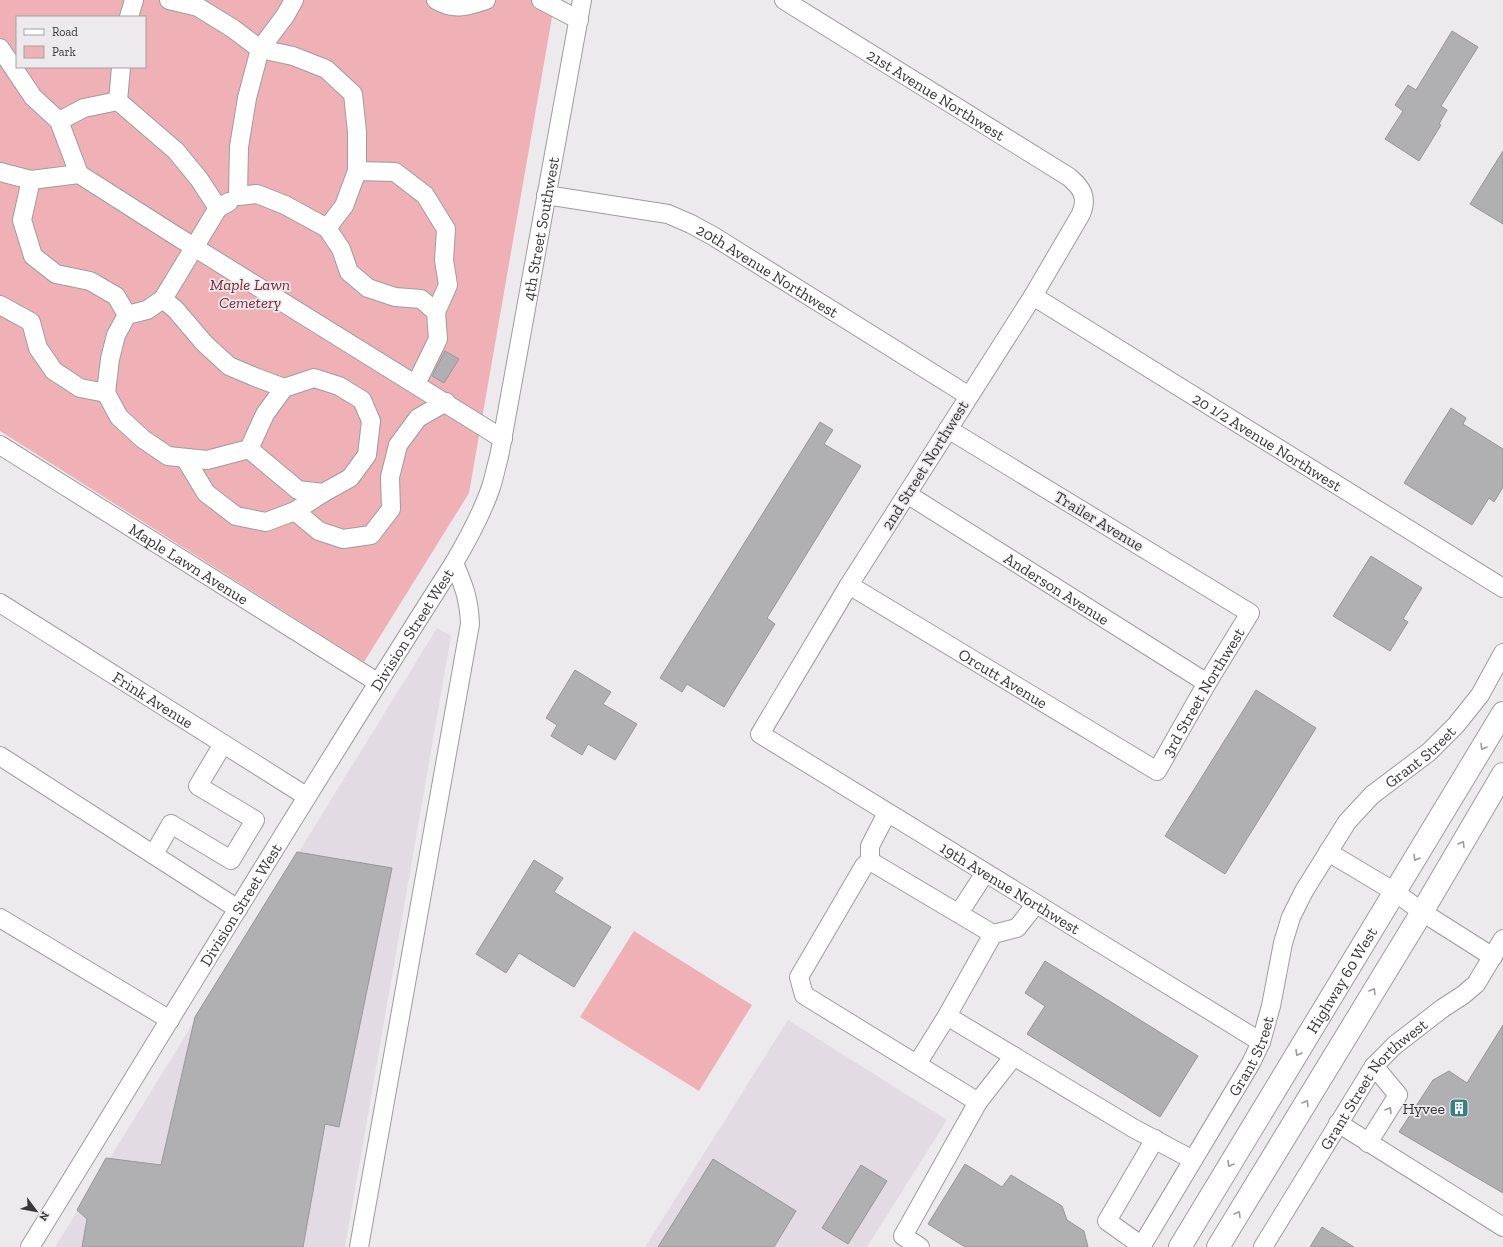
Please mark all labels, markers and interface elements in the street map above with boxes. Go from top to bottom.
legend [16,16,146,68]
text: Road [52,25,78,39]
text: Park [52,45,77,59]
street label: 21st Avenue Northwest [864,45,1008,144]
street label: 4th Street Southwest [518,155,563,302]
street label: 20th Avenue Northwest [693,219,842,322]
park label: Maple Lawn Cemetery [210,275,290,312]
street label: 20 1/2 Avenue Northwest [1189,388,1346,495]
street label: 2nd Street Northwest [877,397,973,533]
street label: Trailer Avenue [1051,487,1147,555]
street label: Maple Lawn Avenue [126,519,252,608]
street label: Anderson Avenue [1001,548,1113,629]
street label: Division Street West [366,565,458,694]
street label: 3rd Street Northwest [1158,624,1248,760]
street label: Orcutt Avenue [955,644,1051,712]
street label: Frink Avenue [109,667,197,732]
street label: Grant Street [1381,722,1459,792]
one-way arrow [1481,743,1488,750]
street label: 19th Avenue Northwest [937,838,1084,938]
street label: Division Street West [195,839,285,969]
one-way arrow [1457,841,1464,848]
one-way arrow [1413,854,1420,861]
street label: Highway 60 West [1302,923,1381,1037]
one-way arrow [1369,988,1376,995]
street label: Grant Street [1224,1014,1277,1099]
street label: Grant Street Northwest [1316,1014,1431,1153]
one-way arrow [1295,1049,1302,1056]
building icon: Hyvee [1448,1097,1470,1119]
place label: Hyvee [1402,1099,1445,1118]
one-way arrow [1301,1100,1308,1107]
one-way arrow [1384,1107,1391,1114]
one-way arrow [1228,1160,1235,1167]
north arrow [16,1191,56,1231]
text: N [36,1209,52,1224]
one-way arrow [1234,1211,1241,1218]

